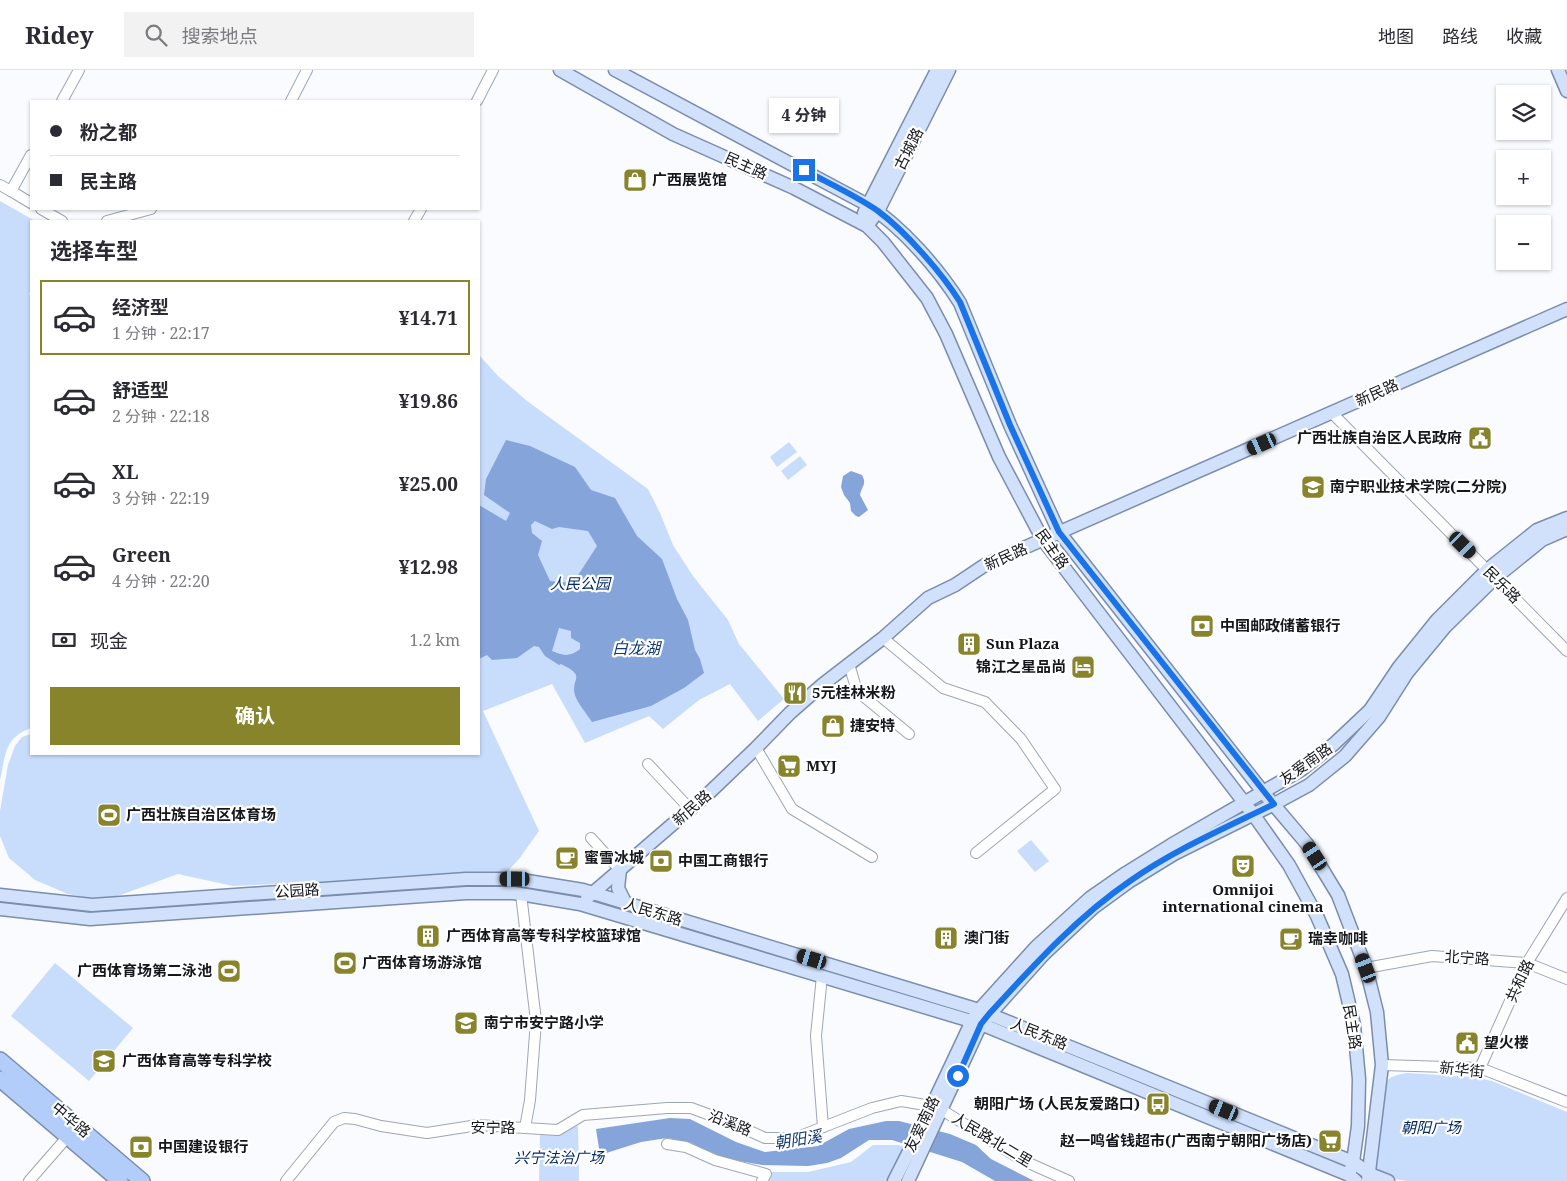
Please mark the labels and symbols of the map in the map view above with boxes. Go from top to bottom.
callout: 4 分钟 [769,98,839,132]
street label: 古城路 [889,124,927,173]
street label: 民主路 [722,147,771,183]
route end [793,159,815,181]
shop icon: 广西展览馆 [622,167,648,193]
place label: 广西展览馆 [652,169,727,189]
street label: 新民路 [1352,374,1401,410]
public building icon: 广西壮族自治区人民政府 [1467,425,1493,451]
place label: 广西壮族自治区人民政府 [1297,427,1462,447]
car [1245,431,1278,457]
school or university icon: 南宁职业技术学院(二分院) [1300,474,1326,500]
place label: 南宁职业技术学院(二分院) [1330,476,1507,496]
street label: 民主路 [1032,524,1074,573]
car [1447,529,1478,561]
street label: 新民路 [981,538,1030,574]
street label: 民乐路 [1480,561,1526,607]
park label: 人民公园 [550,573,612,593]
bank icon: 中国邮政储蓄银行 [1189,613,1215,639]
place label: 中国邮政储蓄银行 [1220,615,1340,635]
building icon: Sun Plaza [956,631,982,657]
place label: Sun Plaza [986,633,1059,653]
water label: 白龙湖 [612,637,663,659]
hotel icon: 锦江之星品尚 [1070,654,1096,680]
place label: 锦江之星品尚 [976,656,1066,676]
restaurant icon: 5元桂林米粉 [782,680,808,706]
place label: 5元桂林米粉 [812,682,896,702]
shop icon: 捷安特 [820,713,846,739]
place label: 捷安特 [850,715,895,735]
street label: 友爱南路 [1275,738,1336,789]
supermarket icon: MYJ [776,753,802,779]
place label: MYJ [806,755,837,775]
street label: 新民路 [668,785,715,830]
sports icon: 广西壮族自治区体育场 [96,802,122,828]
place label: 广西壮族自治区体育场 [126,804,276,824]
car [1300,839,1329,873]
cafe icon: 蜜雪冰城 [554,845,580,871]
place label: 蜜雪冰城 [584,847,644,867]
bank icon: 中国工商银行 [648,848,674,874]
place label: 中国工商银行 [678,850,768,870]
theatre icon: Omnijoi international cinema [1230,853,1256,879]
car [500,872,530,887]
street label: 公园路 [274,878,320,902]
place label: Omnijoi international cinema [1162,879,1324,916]
street label: 人民东路 [622,893,685,929]
building icon: 广西体育高等专科学校篮球馆 [415,923,441,949]
place label: 广西体育高等专科学校篮球馆 [446,925,641,945]
building icon: 澳门街 [933,925,959,951]
cafe icon: 瑞幸咖啡 [1278,926,1304,952]
place label: 澳门街 [964,927,1009,947]
place label: 瑞幸咖啡 [1308,928,1368,948]
street label: 北宁路 [1444,945,1490,969]
car [795,947,828,971]
sports icon: 广西体育场游泳馆 [332,950,358,976]
car [1353,951,1378,985]
place label: 广西体育场游泳馆 [362,952,482,972]
street label: 共和路 [1501,956,1538,1005]
sports icon: 广西体育场第二泳池 [216,958,242,984]
place label: 广西体育场第二泳池 [77,960,212,980]
street label: 民主路 [1340,1003,1366,1051]
school or university icon: 南宁市安宁路小学 [453,1010,479,1036]
place label: 南宁市安宁路小学 [484,1012,604,1032]
street label: 人民东路 [1008,1013,1071,1054]
public building icon: 望火楼 [1454,1030,1480,1056]
place label: 望火楼 [1484,1032,1529,1052]
school or university icon: 广西体育高等专科学校 [91,1048,117,1074]
place label: 广西体育高等专科学校 [122,1050,272,1070]
street label: 新华街 [1439,1057,1486,1081]
route start [947,1065,969,1087]
bus stop icon: 朝阳广场 (人民友爱路口) [1145,1091,1171,1117]
street label: 友爱南路 [899,1092,943,1155]
place label: 朝阳广场 (人民友爱路口) [974,1093,1140,1113]
street label: 中华路 [48,1097,95,1141]
car [1207,1097,1240,1123]
street label: 沿溪路 [706,1104,755,1140]
street label: 人民路北二里 [949,1107,1036,1171]
street label: 安宁路 [470,1117,516,1137]
park label: 朝阳广场 [1401,1117,1463,1137]
water label: 朝阳溪 [773,1124,825,1154]
supermarket icon: 赵一鸣省钱超市(广西南宁朝阳广场店) [1317,1128,1343,1154]
place label: 赵一鸣省钱超市(广西南宁朝阳广场店) [1060,1130,1312,1150]
bank icon: 中国建设银行 [128,1134,154,1160]
place label: 中国建设银行 [158,1136,248,1156]
park label: 兴宁法治广场 [514,1147,606,1167]

